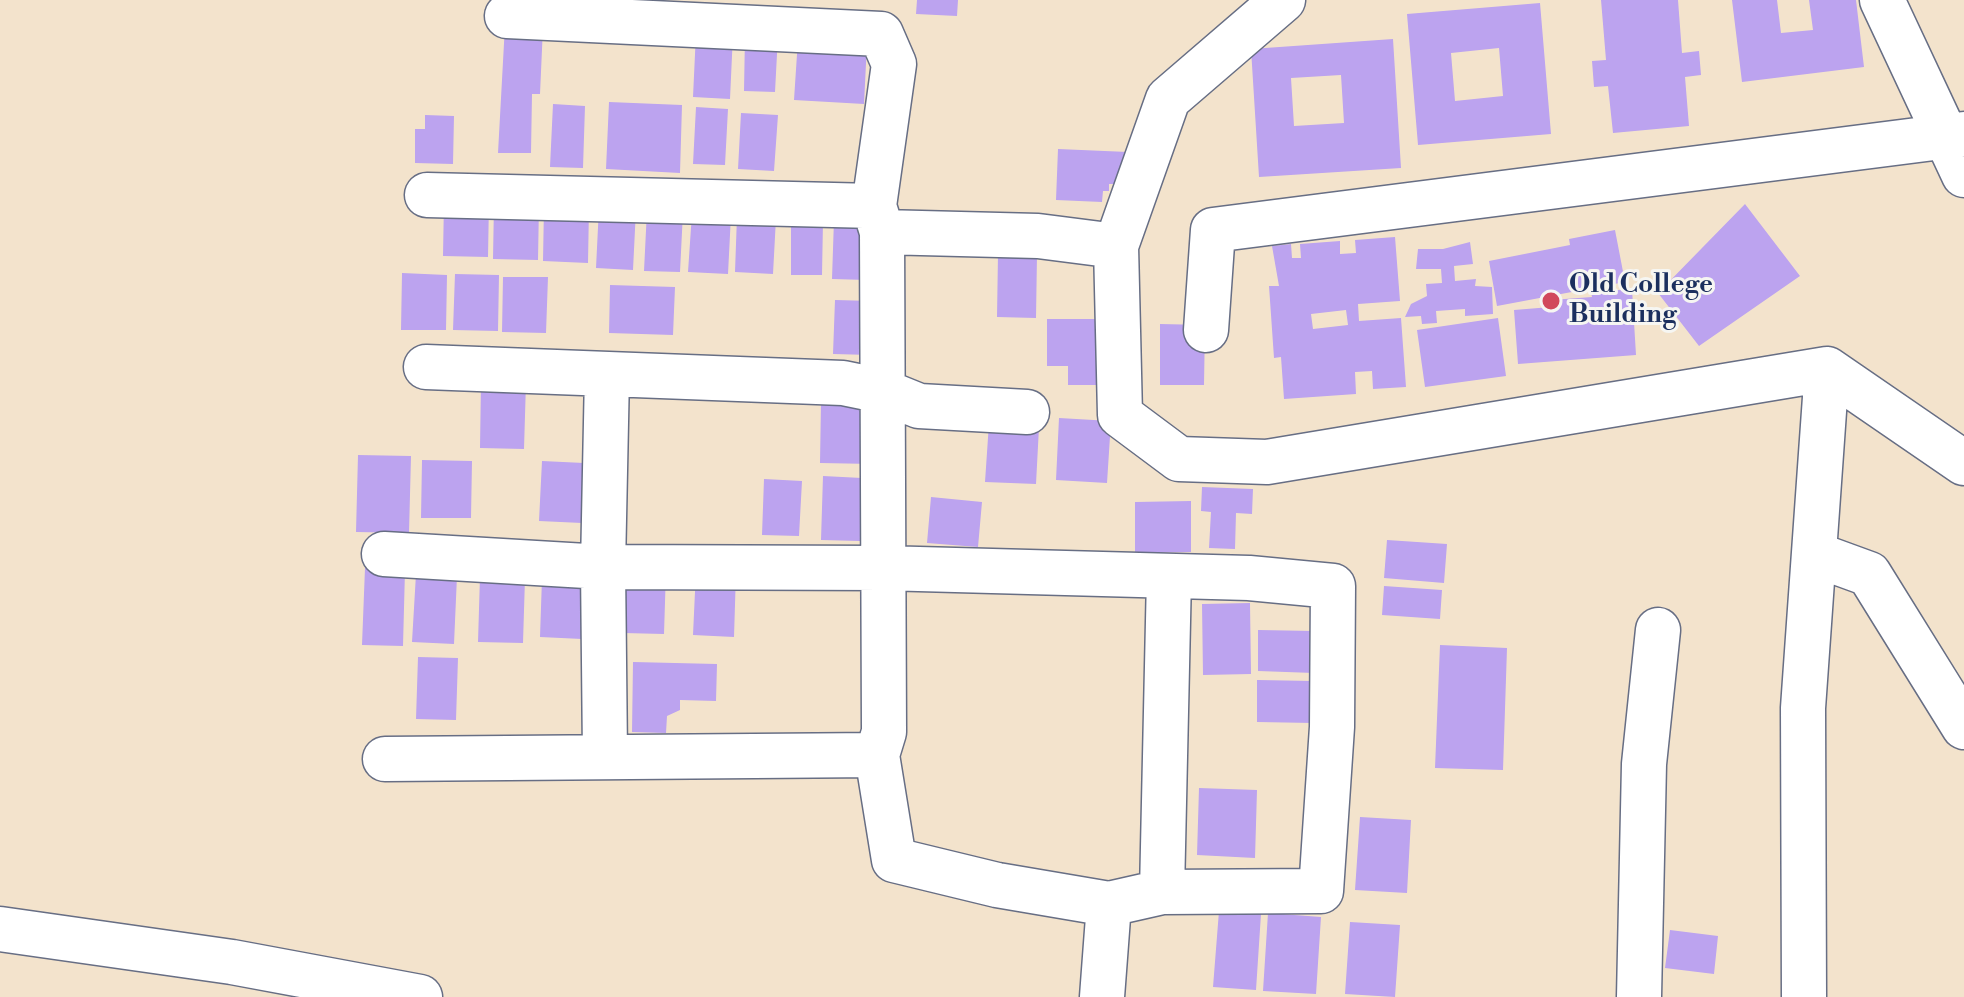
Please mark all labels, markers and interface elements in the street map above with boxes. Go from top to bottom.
place label: Old College Building [1569,270,1713,332]
marker: Old College Building [1540,290,1562,312]

